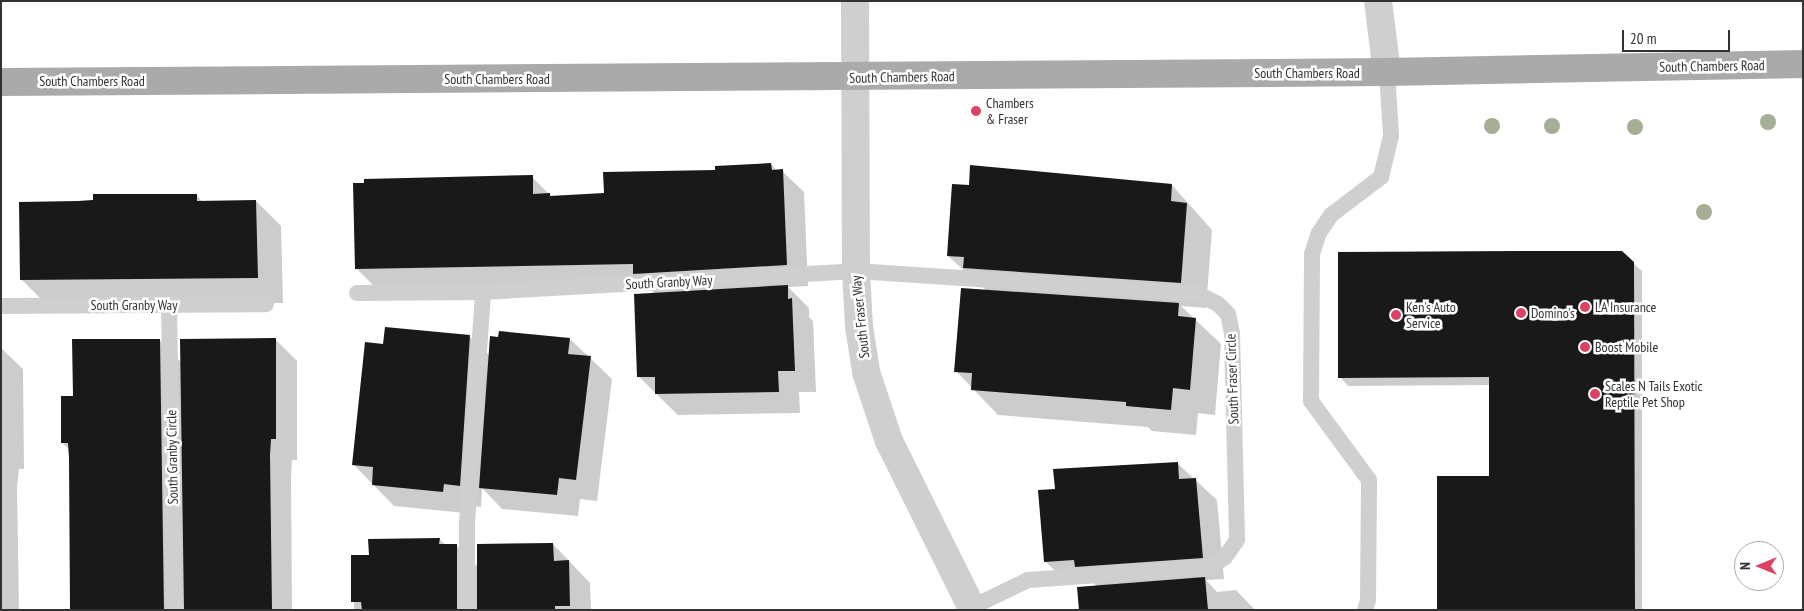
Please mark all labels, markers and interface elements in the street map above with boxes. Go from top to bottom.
scale bar [1624,20,1732,52]
text: 20 m [1630,29,1656,48]
street label: South Chambers Road [1659,57,1765,75]
street label: South Chambers Road [1254,65,1360,81]
street label: South Chambers Road [849,68,955,86]
street label: South Chambers Road [444,71,550,87]
street label: South Chambers Road [39,73,145,89]
place label: Chambers & Fraser [986,95,1034,128]
marker: Chambers & Fraser [970,105,982,117]
street label: South Granby Way [625,271,713,293]
street label: South Fraser Way [847,275,873,359]
street label: South Granby Way [90,297,178,313]
place label: Ken's Auto Service [1406,299,1456,332]
place label: LA Insurance [1595,299,1657,315]
marker: LA Insurance [1579,301,1591,313]
place label: Domino's [1531,305,1575,321]
marker: Domino's [1515,307,1527,319]
marker: Ken's Auto Service [1390,309,1402,321]
street label: South Fraser Circle [1222,333,1242,425]
place label: Boost Mobile [1595,339,1658,355]
marker: Boost Mobile [1579,341,1591,353]
place label: Scales N Tails Exotic Reptile Pet Shop [1605,378,1703,411]
marker: Scales N Tails Exotic Reptile Pet Shop [1589,388,1601,400]
street label: South Granby Circle [163,409,181,505]
north arrow [1734,541,1784,591]
text: N [1736,562,1754,570]

